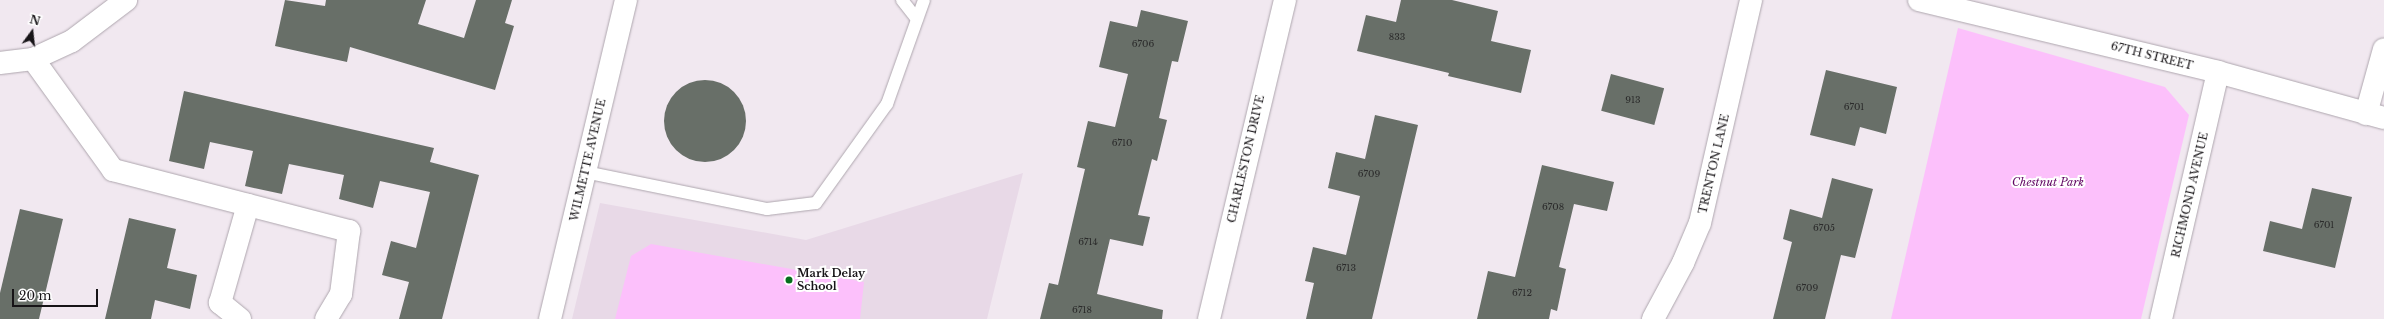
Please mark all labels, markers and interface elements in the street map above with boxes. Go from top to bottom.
north arrow [12,12,52,52]
text: N [28,12,42,29]
house number: 833 [1389,32,1405,42]
house number: 6706 [1132,39,1154,49]
street label: 67TH STREET [2109,39,2195,73]
street label: CHARLESTON DRIVE [1225,94,1267,224]
house number: 913 [1625,95,1641,105]
street label: WILMETTE AVENUE [567,97,609,223]
house number: 6701 [1844,102,1864,112]
street label: TRENTON LANE [1696,113,1732,215]
street label: RICHMOND AVENUE [2169,131,2211,259]
house number: 6710 [1112,138,1132,148]
house number: 6709 [1358,169,1380,179]
park label: Chestnut Park [2012,175,2084,189]
house number: 6708 [1542,202,1564,212]
house number: 6701 [2314,220,2334,230]
house number: 6705 [1813,223,1835,233]
house number: 6714 [1078,237,1098,247]
house number: 6713 [1336,263,1356,273]
place label: Mark Delay School [797,267,865,293]
marker: Mark Delay School [784,275,794,285]
scale bar [14,281,100,307]
house number: 6709 [1796,283,1818,293]
text: 20 m [19,288,51,303]
house number: 6712 [1512,288,1532,298]
house number: 6718 [1072,305,1092,315]

